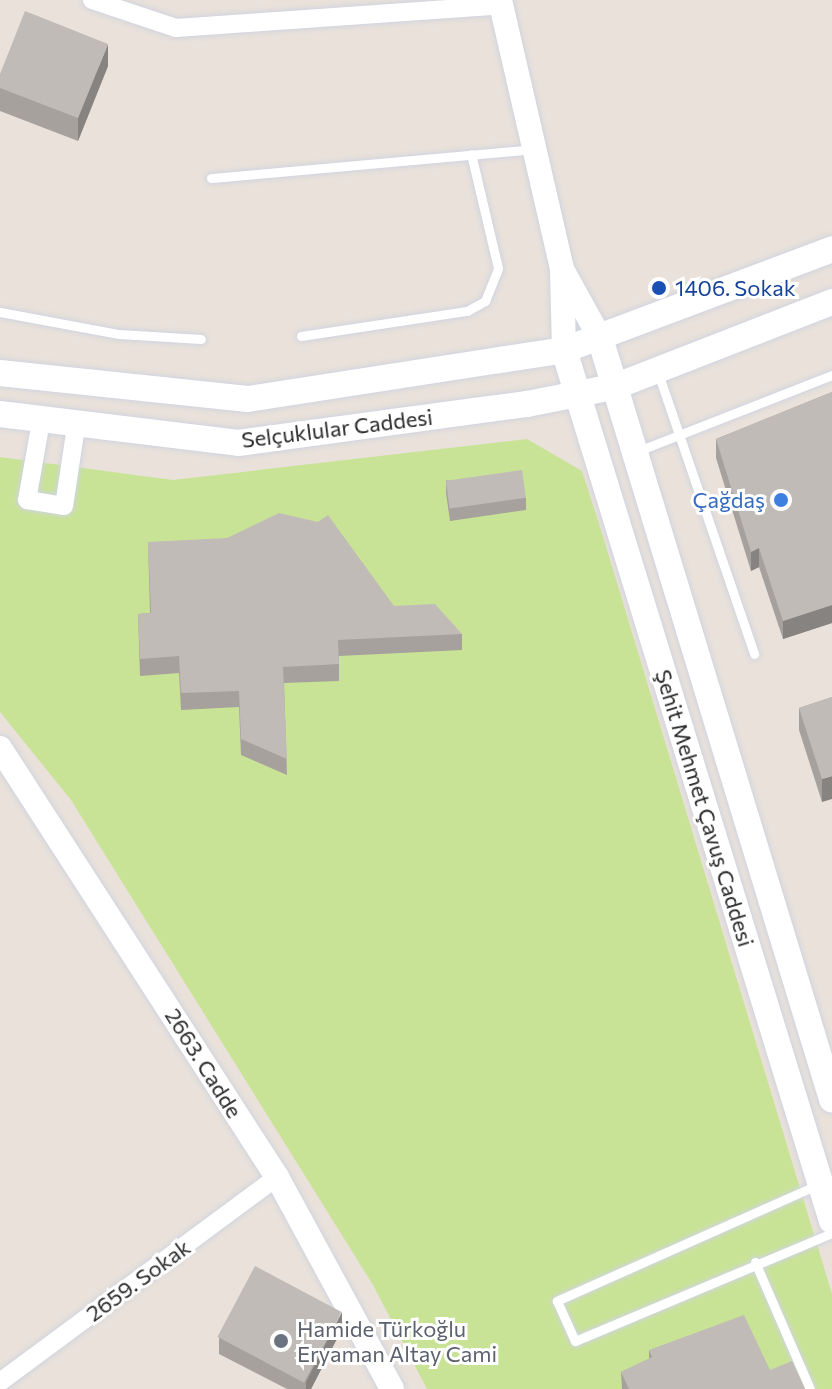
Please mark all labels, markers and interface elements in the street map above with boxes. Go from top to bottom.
place label: 1406. Sokak [675,275,796,301]
marker: 1406. Sokak [650,279,668,297]
street label: Selçuklular Caddesi [240,403,434,453]
place label: Çağdaş [692,487,765,513]
marker: Çağdaş [772,491,790,509]
street label: Şehit Mehmet Çavuş Caddesi [650,666,760,950]
street label: 2663. Cadde [160,1003,248,1123]
street label: 2659. Sokak [81,1233,195,1327]
place label: Hamide Türkoğlu Eryaman Altay Cami [297,1315,497,1366]
marker: Hamide Türkoğlu Eryaman Altay Cami [272,1332,290,1350]

